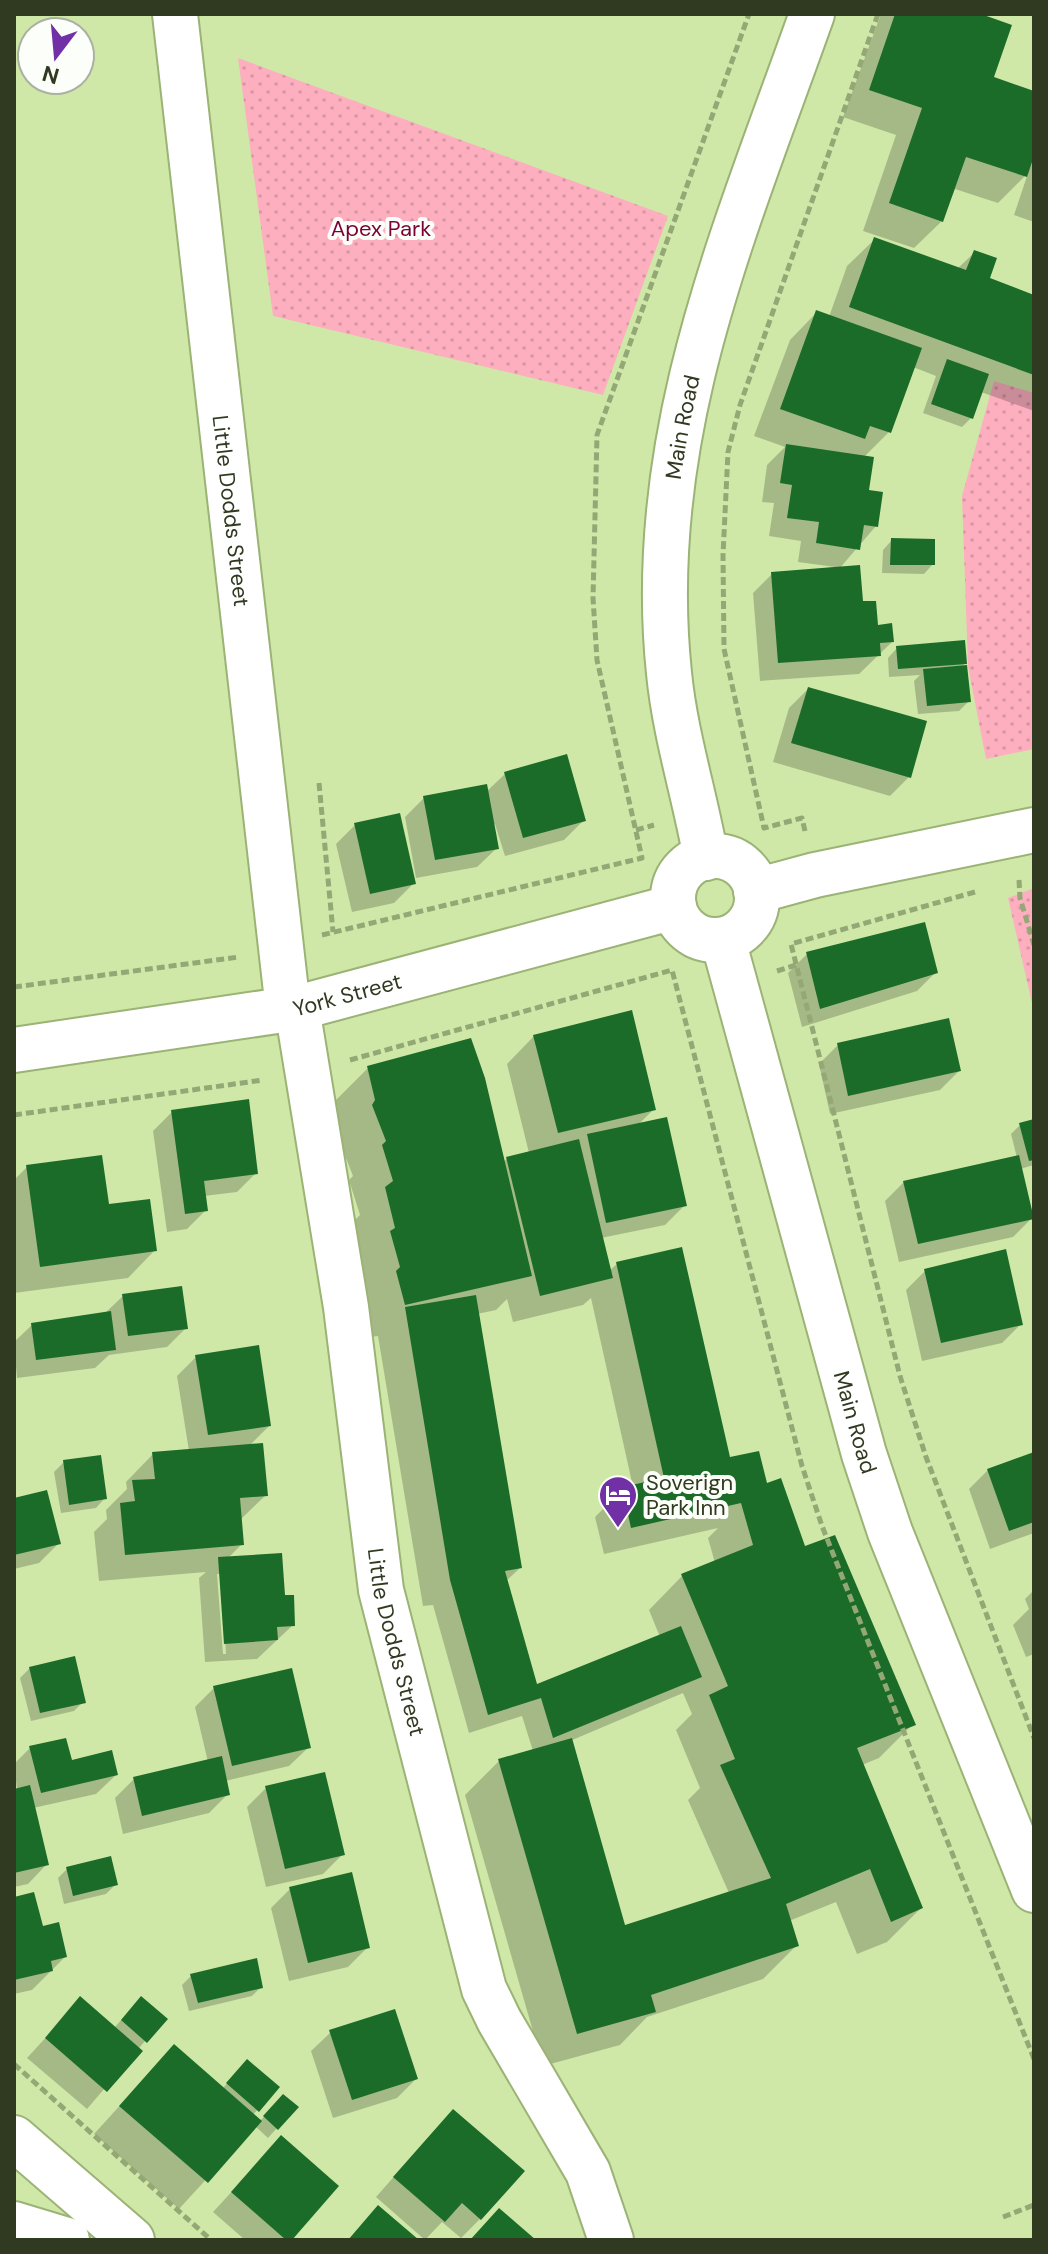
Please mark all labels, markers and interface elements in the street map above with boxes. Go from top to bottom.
north arrow [16,16,96,96]
text: N [39,59,62,91]
park label: Apex Park [331,214,431,243]
street label: Main Road [659,372,707,481]
street label: Little Dodds Street [206,414,256,608]
street label: York Street [290,967,405,1023]
street label: Main Road [827,1368,884,1477]
place label: Soverign Park Inn [646,1468,733,1522]
hotel icon: Soverign Park Inn [597,1474,639,1529]
street label: Little Dodds Street [361,1546,432,1739]

